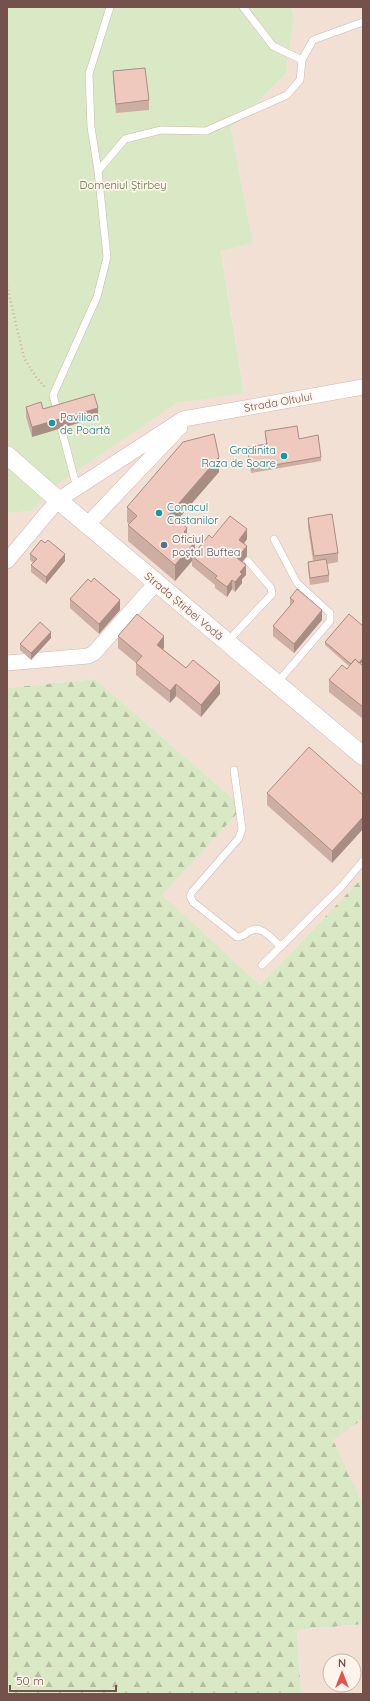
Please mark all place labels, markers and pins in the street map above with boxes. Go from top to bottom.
place label: Pavilion de Poartă [60,410,110,437]
marker: Pavilion de Poartă [47,418,57,428]
place label: Gradinita Raza de Soare [201,443,276,470]
marker: Gradinita Raza de Soare [279,451,289,461]
place label: Conacul Castanilor [167,500,219,527]
marker: Conacul Castanilor [154,508,164,518]
place label: Oficiul poștal Buftea [172,532,240,559]
marker: Oficiul poștal Buftea [159,540,169,550]

